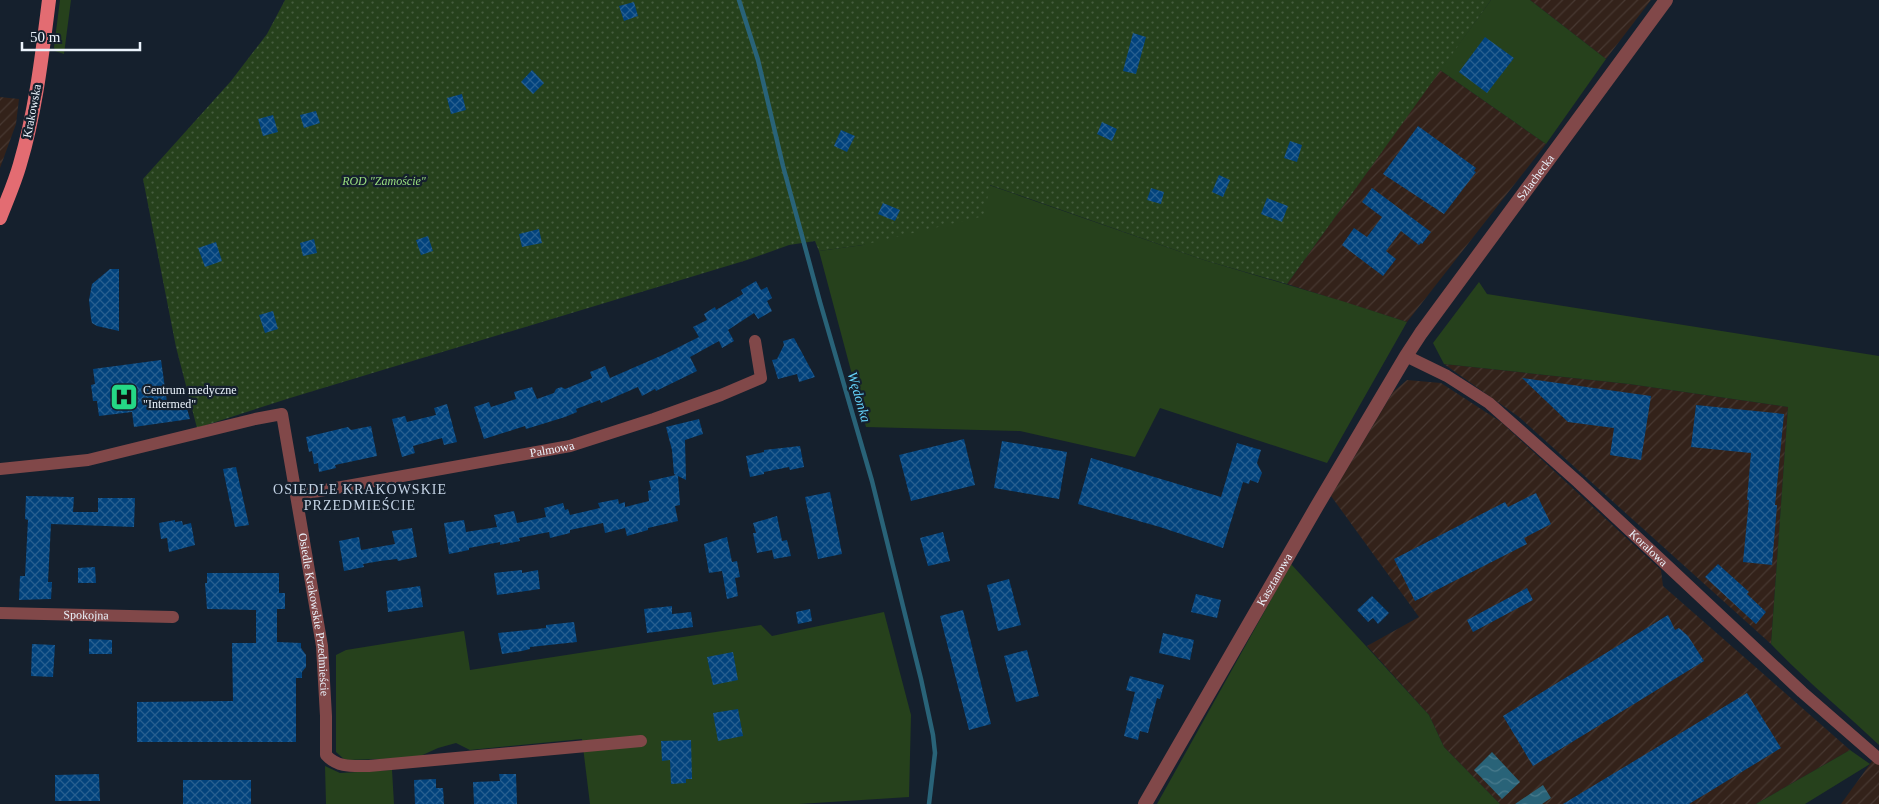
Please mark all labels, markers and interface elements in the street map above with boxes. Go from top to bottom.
scale bar [22,20,140,52]
text: 50 m [30,29,61,45]
street label: Krakowska [20,82,44,139]
street label: Szlachecka [1514,151,1557,203]
park label: ROD "Zamoście" [341,174,427,188]
water label: Wędonka [845,370,873,424]
hospital icon: Centrum medyczne "Intermed" [109,382,139,412]
place label: Centrum medyczne "Intermed" [143,383,237,411]
street label: Palmowa [529,438,577,460]
district label: OSIEDLE KRAKOWSKIE PRZEDMIEŚCIE [273,482,447,513]
street label: Koralowa [1626,527,1671,570]
street label: Osiedle Krakowskie Przedmieście [296,532,332,696]
street label: Kasztanowa [1254,550,1296,609]
street label: Spokojna [63,607,109,623]

